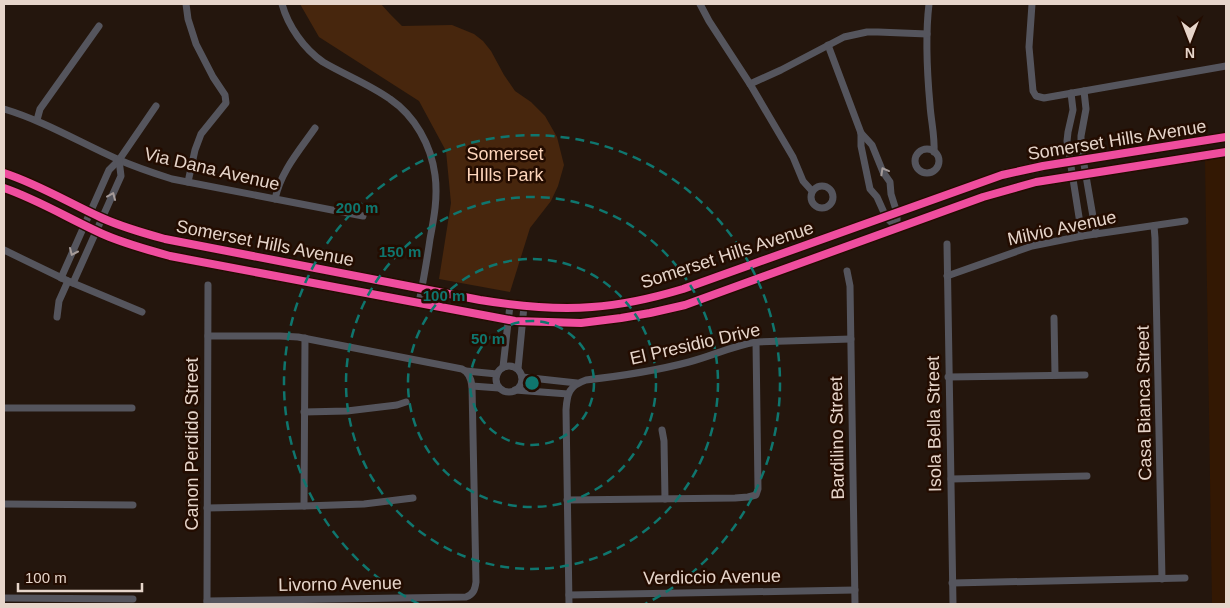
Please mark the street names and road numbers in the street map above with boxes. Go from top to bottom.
street label: Somerset Hills Avenue [1026,116,1208,164]
street label: Via Dana Avenue [142,144,282,194]
street label: Milvio Avenue [1006,207,1118,249]
street label: Somerset Hills Avenue [174,216,356,270]
street label: Somerset Hills Avenue [638,218,816,292]
street label: El Presidio Drive [628,319,762,369]
street label: Casa Bianca Street [1133,325,1155,481]
street label: Isola Bella Street [923,356,945,492]
street label: Canon Perdido Street [182,357,202,531]
street label: Bardilino Street [826,376,848,500]
street label: Verdiccio Avenue [643,566,781,588]
street label: Livorno Avenue [278,573,402,595]

